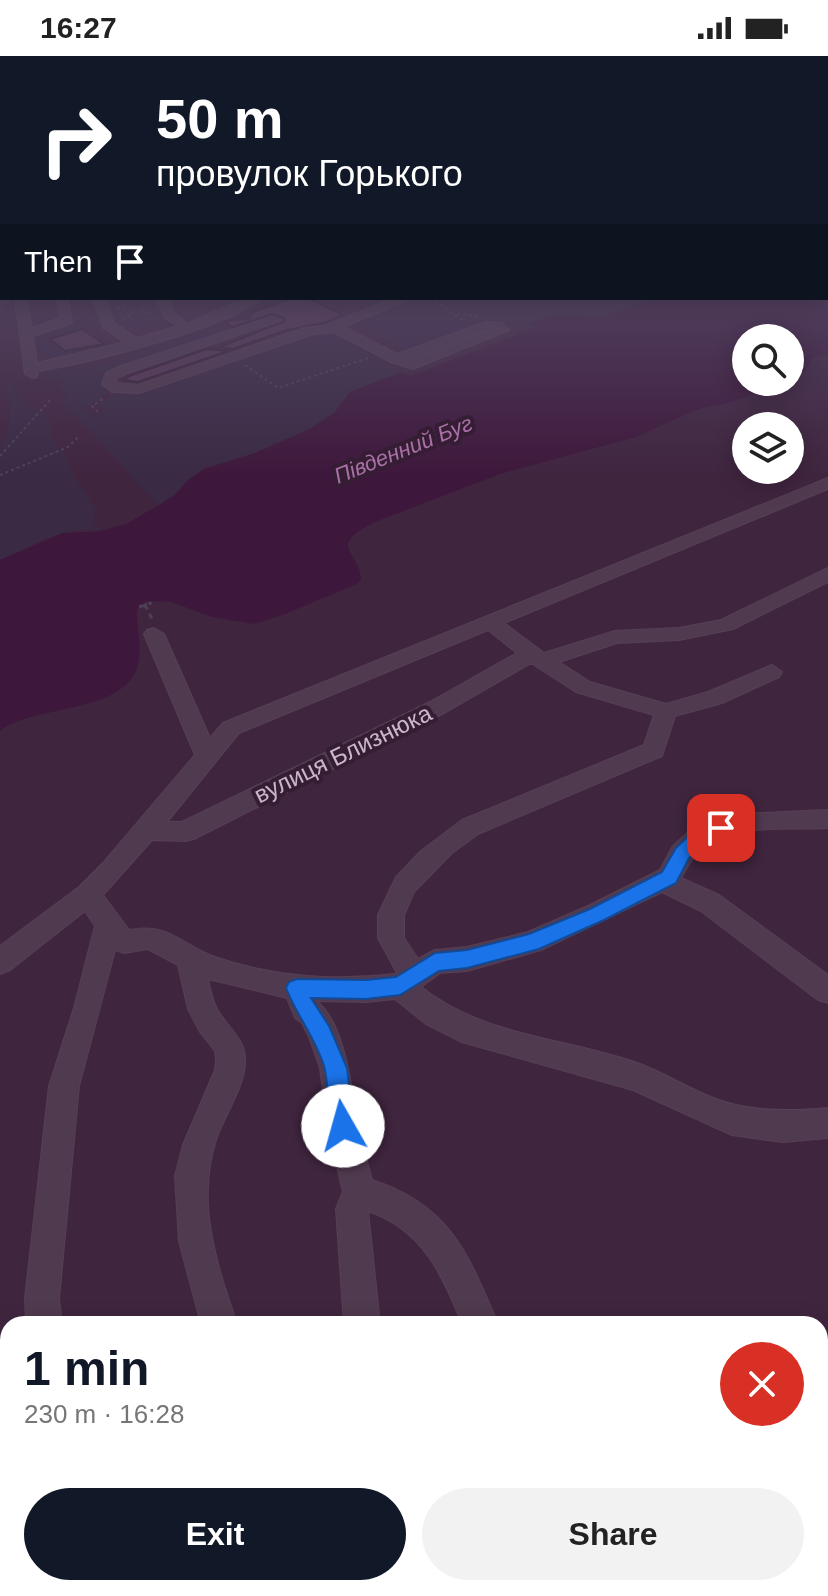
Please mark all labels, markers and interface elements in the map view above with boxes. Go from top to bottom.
text: 16:27 [40,11,117,44]
text: 50 m [156,87,284,150]
icon: right [24,88,128,192]
text: провулок Горького [156,153,463,194]
icon: arrive [108,240,152,284]
text: Then [24,245,92,278]
map controls [732,324,804,484]
button: search [732,324,804,396]
water label: Південний Буг [330,410,476,489]
button: layers [732,412,804,484]
street label: вулиця Близнюка [250,699,436,808]
pin [687,794,755,862]
icon: arrive [699,806,743,850]
position arrow [301,1084,385,1168]
text: 1 min [24,1342,149,1395]
button: close [720,1342,804,1426]
text: 230 m · 16:28 [24,1399,184,1429]
button: Exit [24,1488,406,1580]
button: Share [422,1488,804,1580]

